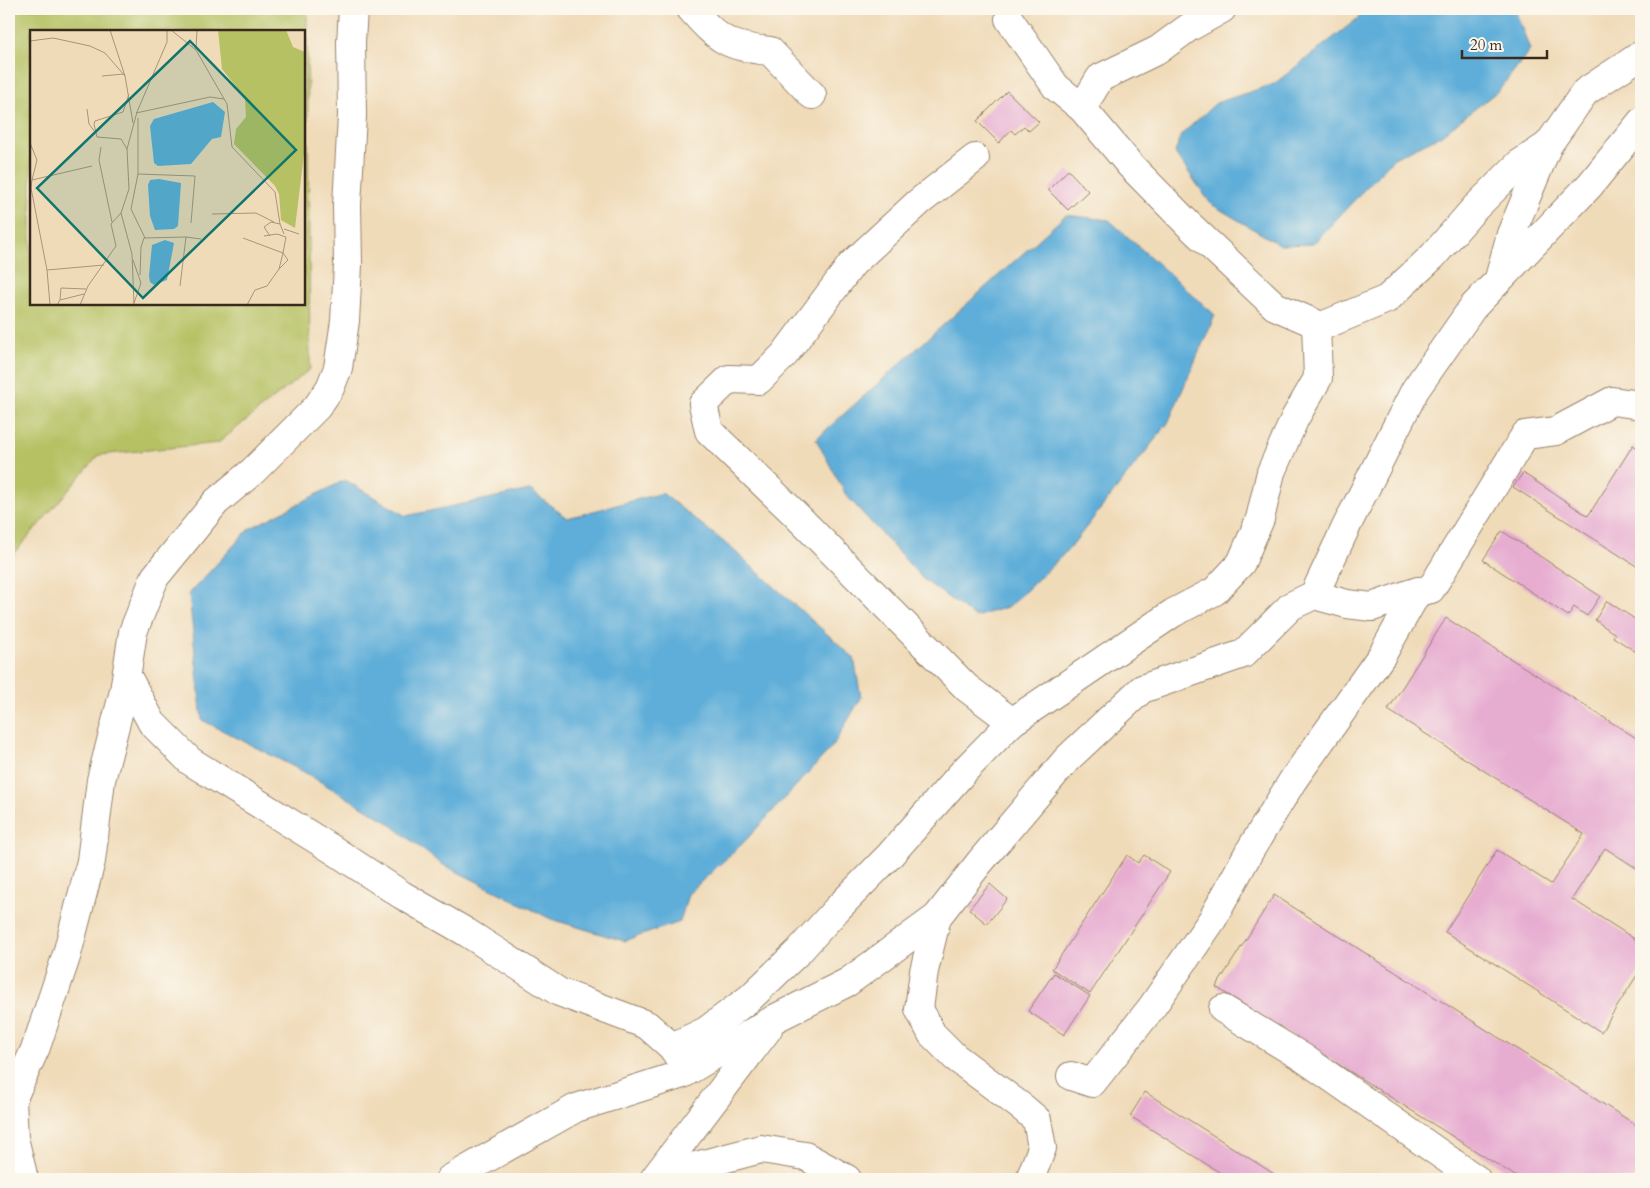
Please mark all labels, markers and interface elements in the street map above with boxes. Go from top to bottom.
scale bar [1462,28,1548,60]
inset map [30,30,305,305]
text: 20 m [1470,35,1502,55]

